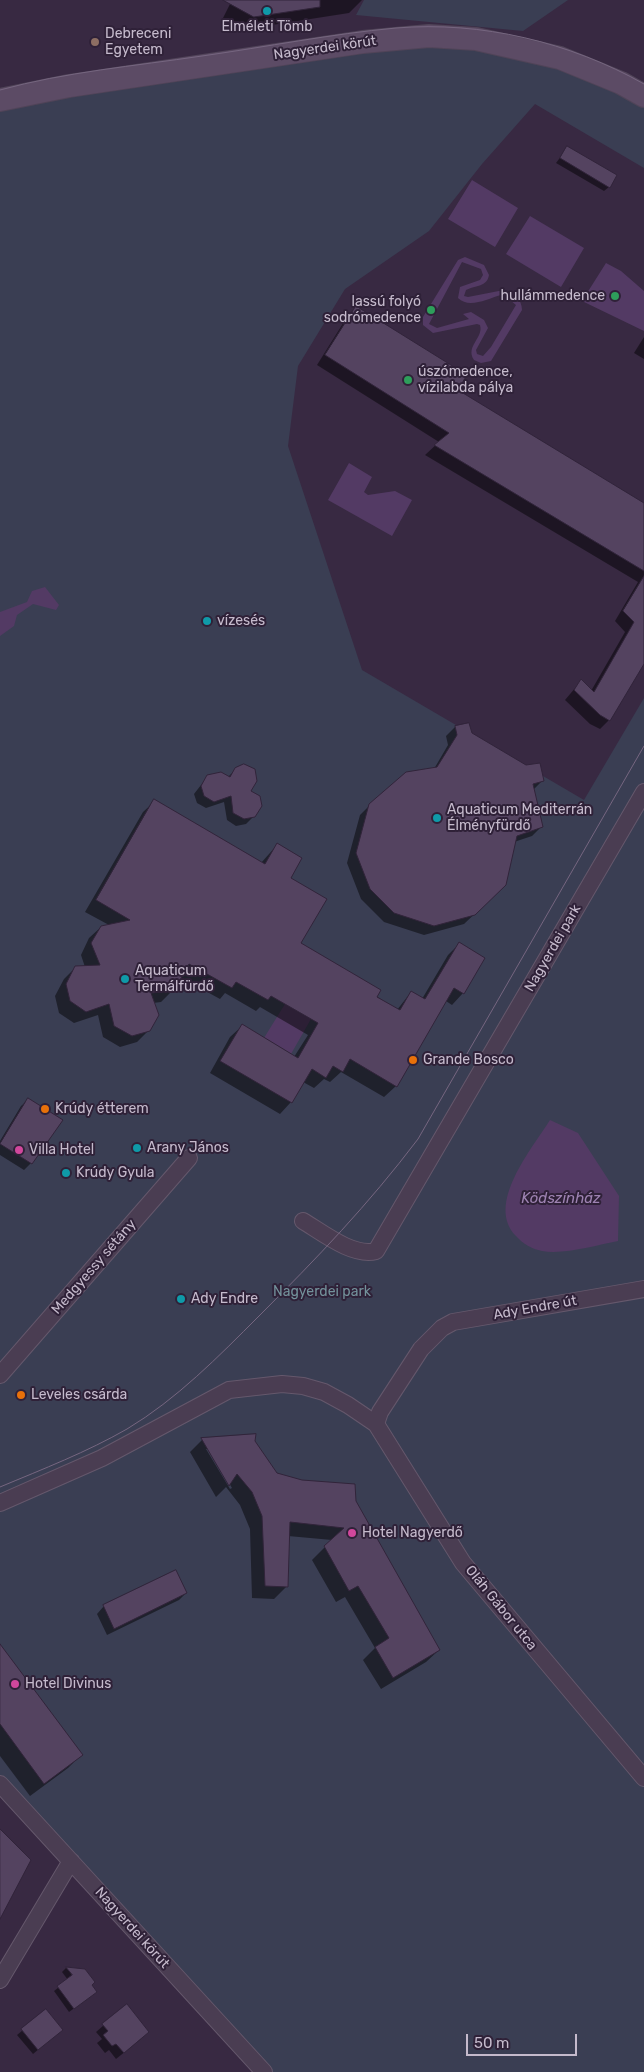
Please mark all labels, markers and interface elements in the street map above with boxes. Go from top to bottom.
marker: Elméleti Tömb [261,5,273,17]
place label: Elméleti Tömb [221,19,313,35]
place label: Debreceni Egyetem [105,26,171,58]
street label: Nagyerdei körút [273,32,377,64]
marker: Debreceni Egyetem [89,36,101,48]
place label: hullámmedence [501,288,605,304]
marker: hullámmedence [609,290,621,302]
place label: lassú folyó sodrómedence [324,294,421,326]
marker: lassú folyó sodrómedence [425,304,437,316]
place label: úszómedence, vízilabda pálya [418,364,513,397]
marker: úszómedence, vízilabda pálya [402,374,414,386]
place label: vízesés [217,613,265,629]
marker: vízesés [201,615,213,627]
place label: Aquaticum Mediterrán Élményfürdő [447,802,592,834]
marker: Aquaticum Mediterrán Élményfürdő [431,812,443,824]
street label: Nagyerdei park [521,901,585,995]
place label: Aquaticum Termálfürdő [135,963,214,996]
marker: Aquaticum Termálfürdő [119,973,131,985]
place label: Grande Bosco [423,1052,514,1068]
marker: Grande Bosco [407,1054,419,1066]
place label: Krúdy étterem [55,1101,149,1117]
marker: Krúdy étterem [39,1103,51,1115]
place label: Arany János [147,1140,229,1156]
place label: Villa Hotel [29,1142,94,1158]
marker: Arany János [131,1142,143,1154]
marker: Villa Hotel [13,1144,25,1156]
place label: Krúdy Gyula [76,1165,154,1181]
marker: Krúdy Gyula [60,1167,72,1179]
water label: Ködszínház [521,1190,601,1208]
street label: Medgyessy sétány [48,1216,140,1318]
park label: Nagyerdei park [273,1284,371,1300]
place label: Ady Endre [191,1291,258,1307]
street label: Ady Endre út [492,1292,578,1324]
marker: Ady Endre [175,1293,187,1305]
place label: Leveles csárda [31,1387,127,1403]
marker: Leveles csárda [15,1389,27,1401]
place label: Hotel Nagyerdő [362,1525,463,1541]
marker: Hotel Nagyerdő [346,1527,358,1539]
street label: Oláh Gábor utca [462,1562,540,1654]
place label: Hotel Divinus [25,1676,111,1692]
marker: Hotel Divinus [9,1678,21,1690]
street label: Nagyerdei körút [91,1884,173,1972]
scale bar [469,2024,580,2056]
text: 50 m [474,2034,509,2052]

